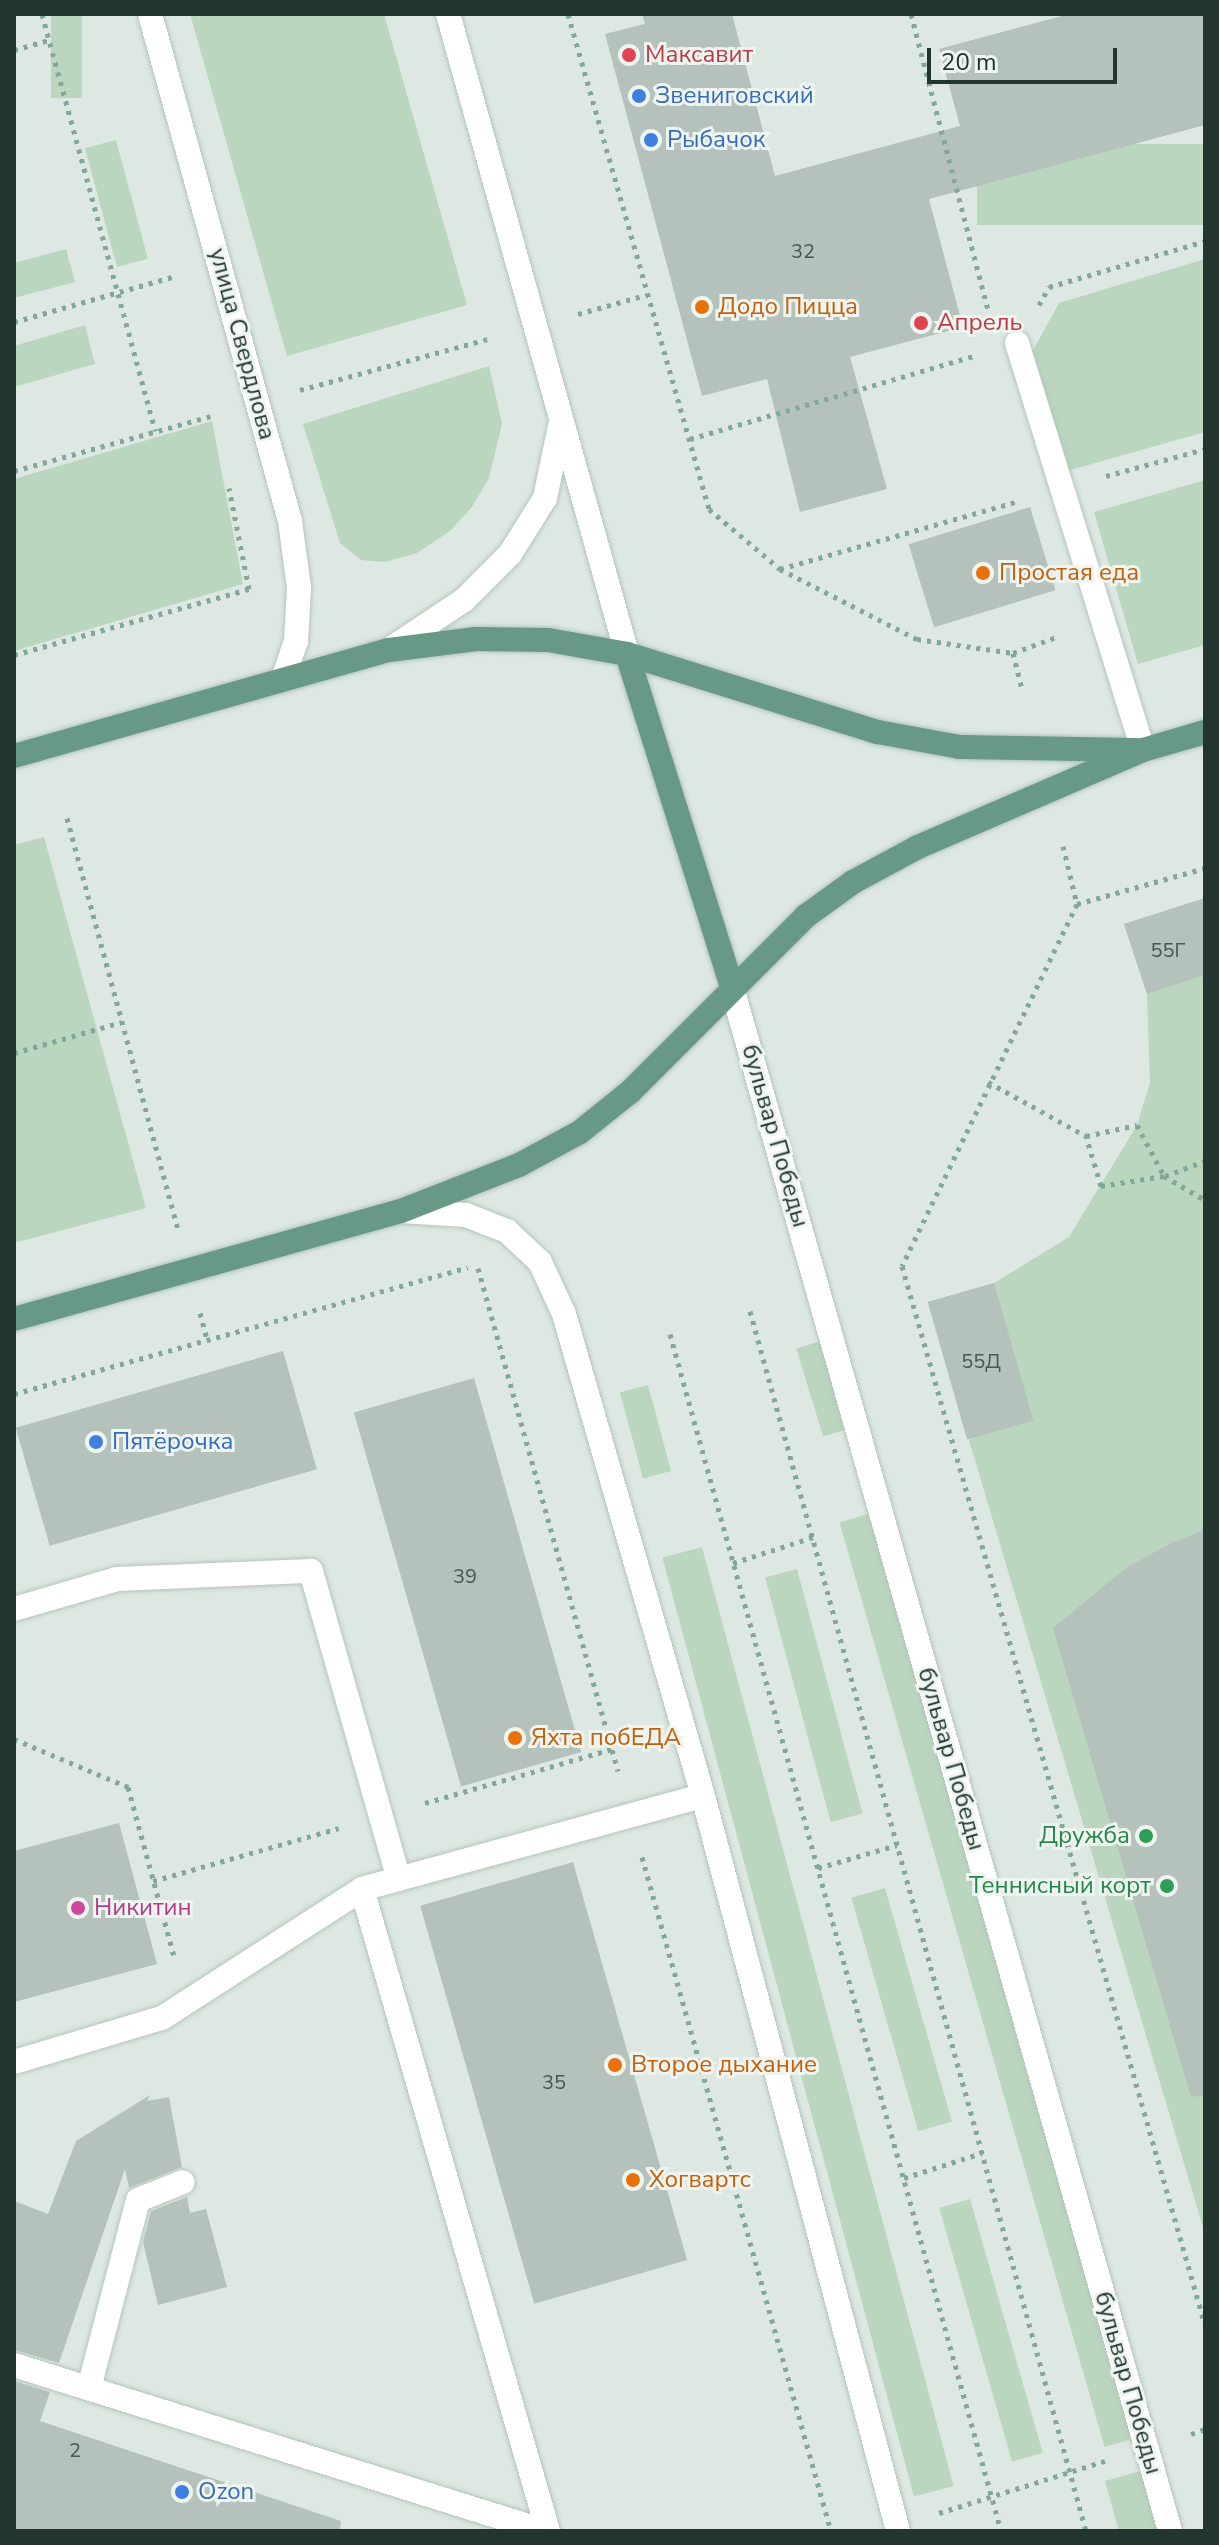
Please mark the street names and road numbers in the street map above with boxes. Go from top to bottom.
street label: улица Свердлова [203,245,281,443]
street label: бульвар Победы [735,1041,815,1231]
street label: бульвар Победы [911,1664,991,1854]
street label: бульвар Победы [1088,2288,1168,2478]

